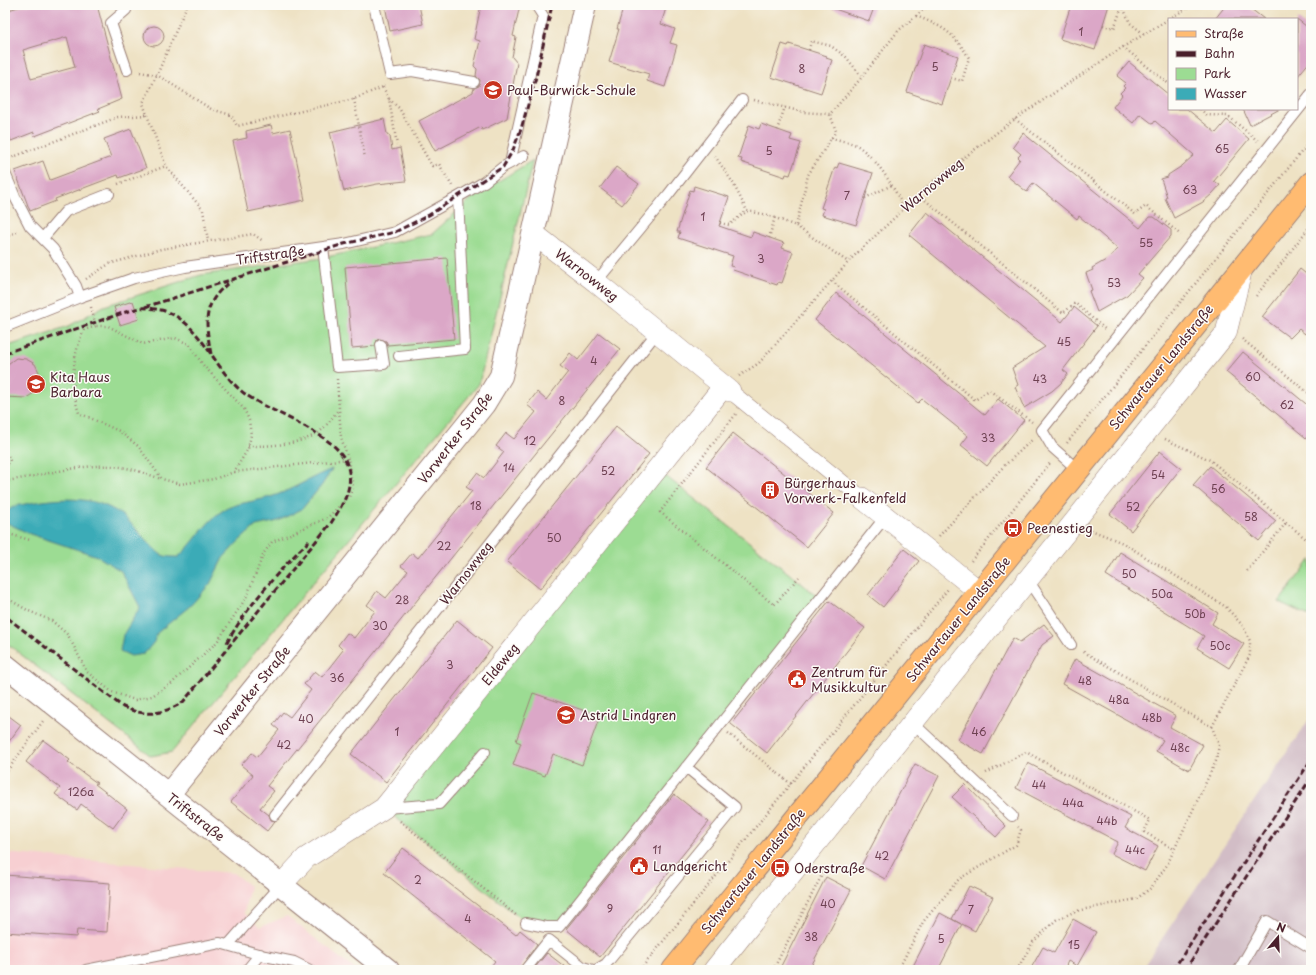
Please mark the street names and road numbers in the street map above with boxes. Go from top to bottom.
street label: Warnowweg [897,153,967,216]
street label: Triftstraße [235,240,305,269]
street label: Warnowweg [552,244,623,305]
street label: Schwartauer Landstraße [1104,300,1217,433]
street label: Vorwerker Straße [413,388,496,487]
street label: Warnowweg [435,537,496,608]
street label: Schwartauer Landstraße [901,552,1014,685]
street label: Eldeweg [477,638,523,689]
street label: Vorwerker Straße [209,641,294,740]
street label: Triftstraße [163,788,229,845]
street label: Schwartauer Landstraße [696,804,809,937]

